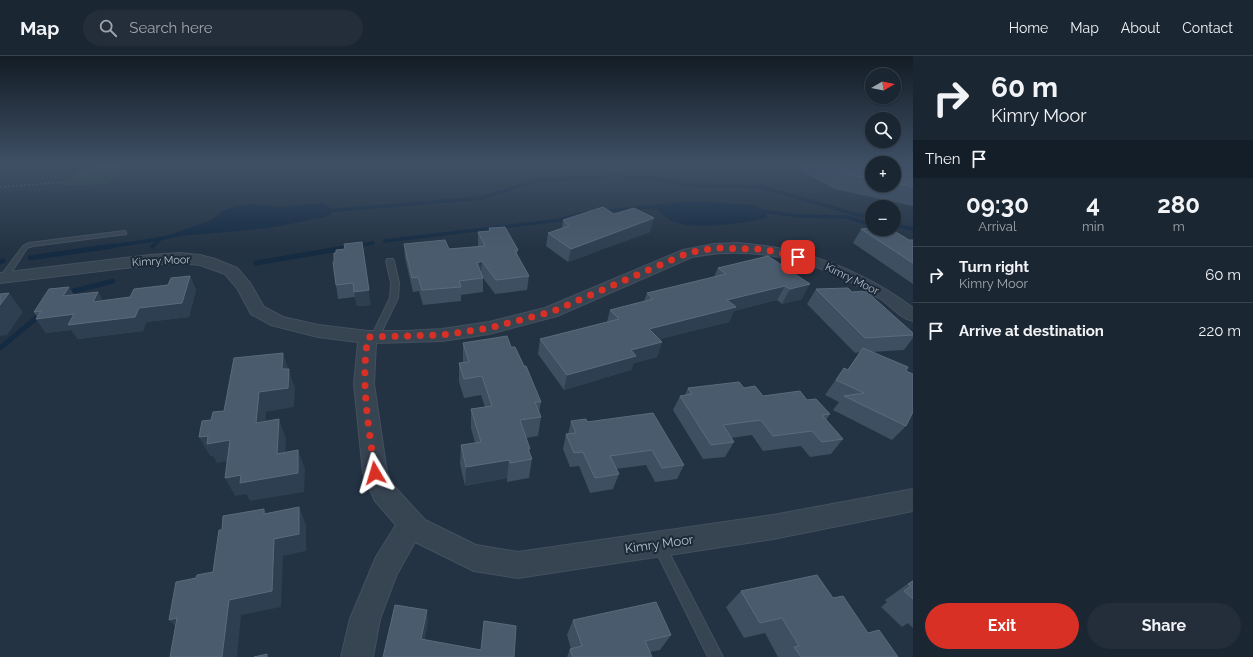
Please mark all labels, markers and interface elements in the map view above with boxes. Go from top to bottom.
search box [83,10,363,46]
text: Map [20,17,59,39]
icon: search [97,17,119,39]
text: Search here [129,19,213,37]
text: Home [1009,20,1048,36]
text: Map [1070,20,1099,36]
text: About [1121,20,1160,36]
text: Contact [1182,20,1233,36]
north arrow [865,68,901,104]
map controls [865,68,901,236]
text: 60 m [991,71,1058,104]
icon: right [925,72,977,124]
text: Kimry Moor [991,105,1087,126]
button: search [865,112,901,148]
icon: arrive [968,148,990,170]
text: Then [925,150,960,168]
button: + [865,156,901,192]
text: 09:30 [966,190,1029,219]
text: 4 [1086,190,1100,219]
text: 280 [1157,190,1200,219]
button: − [865,200,901,236]
text: Arrival [978,219,1017,234]
text: min [1082,219,1104,234]
text: m [1173,219,1185,234]
pin [781,240,815,274]
icon: arrive [787,246,809,268]
street label: Kimry Moor [131,253,191,269]
text: Turn right [959,258,1029,276]
street label: Kimry Moor [823,260,881,298]
icon: right [925,264,947,286]
text: 60 m [1205,266,1241,284]
text: Kimry Moor [959,276,1028,291]
icon: arrive [925,320,947,342]
text: Arrive at destination [959,322,1104,340]
text: 220 m [1199,322,1241,340]
position arrow [354,452,396,494]
street label: Kimry Moor [624,532,695,556]
button: Exit [925,603,1079,649]
button: Share [1087,603,1241,649]

